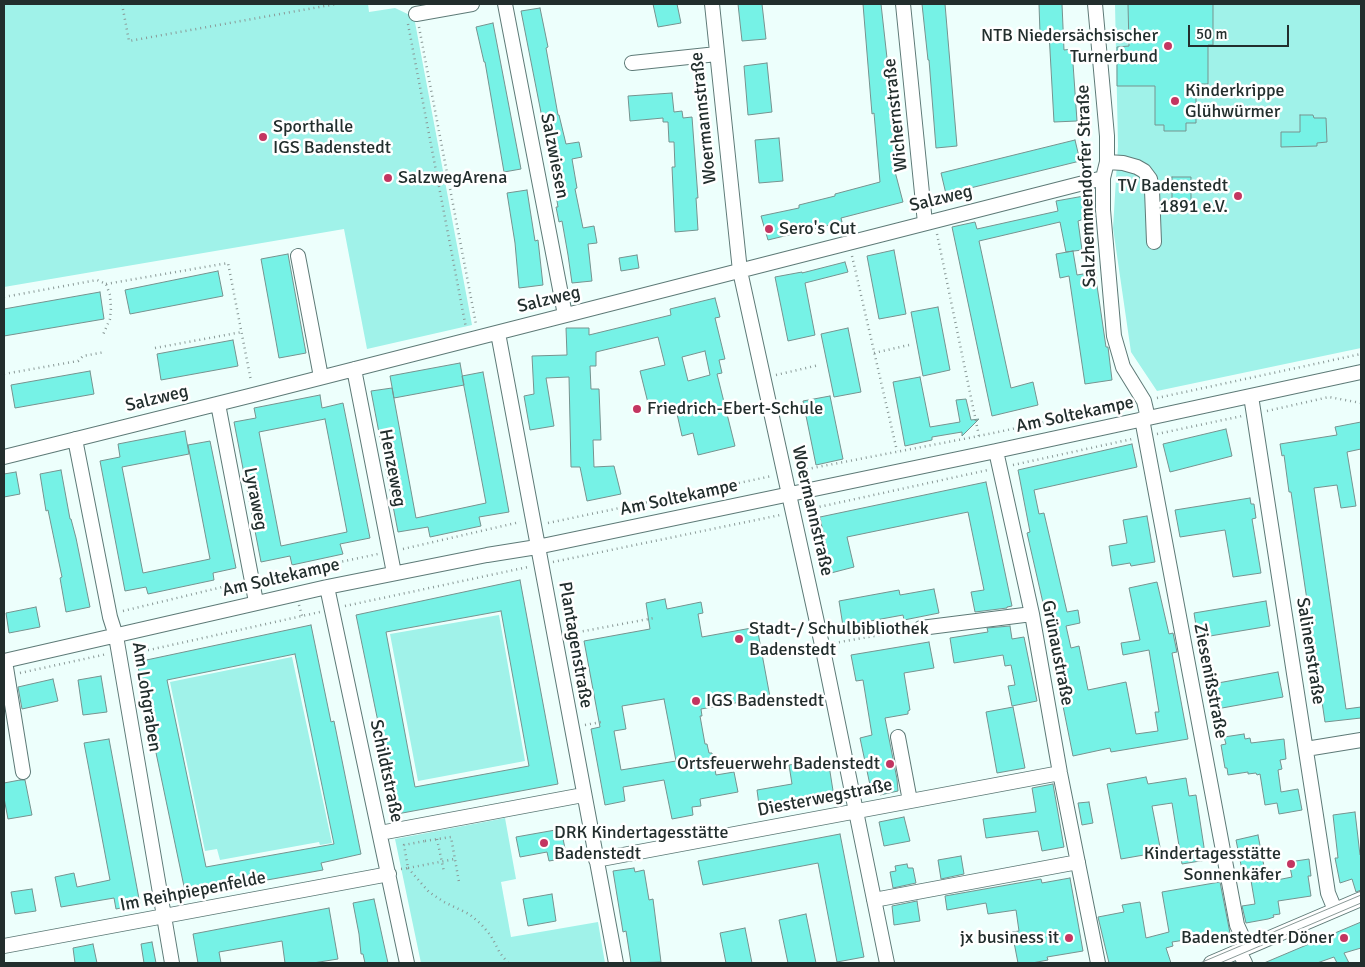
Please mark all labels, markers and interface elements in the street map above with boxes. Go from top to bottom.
scale bar [1190,15,1291,47]
place label: NTB Niedersächsischer Turnerbund [981,25,1158,68]
text: 50 m [1196,25,1227,43]
marker: NTB Niedersächsischer Turnerbund [1162,40,1174,52]
street label: Woermannstraße [686,51,722,185]
street label: Wichernstraße [879,57,913,173]
place label: Kinderkrippe Glühwürmer [1185,80,1285,122]
street label: Salzhemmendorfer Straße [1073,84,1101,288]
marker: Kinderkrippe Glühwürmer [1169,95,1181,107]
street label: Salzwiesen [535,111,573,201]
place label: Sporthalle IGS Badenstedt [273,116,391,158]
marker: Sporthalle IGS Badenstedt [257,131,269,143]
place label: SalzwegArena [398,167,507,189]
marker: SalzwegArena [382,172,394,184]
place label: TV Badenstedt 1891 e.V. [1118,175,1228,218]
street label: Salzweg [907,181,975,217]
marker: TV Badenstedt 1891 e.V. [1232,190,1244,202]
place label: Sero's Cut [779,218,856,240]
marker: Sero's Cut [763,223,775,235]
street label: Salzweg [515,282,583,318]
street label: Salzweg [123,381,191,417]
street label: Am Soltekampe [1014,392,1136,438]
place label: Friedrich-Ebert-Schule [647,398,823,420]
marker: Friedrich-Ebert-Schule [631,403,643,415]
street label: Henzeweg [374,427,410,509]
street label: Woermannstraße [787,444,837,578]
street label: Lyraweg [238,466,272,532]
street label: Am Soltekampe [618,475,740,521]
street label: Am Soltekampe [220,554,342,602]
street label: Plantagenstraße [553,580,597,710]
street label: Salinenstraße [1291,596,1329,706]
street label: Grünaustraße [1036,598,1078,708]
place label: Stadt-/ Schulbibliothek Badenstedt [749,618,929,660]
street label: Ziesenißstraße [1188,622,1232,740]
marker: Stadt-/ Schulbibliothek Badenstedt [733,633,745,645]
street label: Am Lohgraben [127,641,165,753]
place label: IGS Badenstedt [706,690,824,712]
marker: IGS Badenstedt [690,695,702,707]
street label: Schildtstraße [365,718,407,824]
place label: Ortsfeuerwehr Badenstedt [677,753,880,775]
marker: Ortsfeuerwehr Badenstedt [884,758,896,770]
street label: Diesterwegstraße [756,774,894,822]
place label: DRK Kindertagesstätte Badenstedt [554,822,728,864]
marker: DRK Kindertagesstätte Badenstedt [538,837,550,849]
place label: Kindertagesstätte Sonnenkäfer [1144,843,1281,886]
marker: Kindertagesstätte Sonnenkäfer [1285,858,1297,870]
street label: Im Reihpiepenfelde [118,867,268,917]
place label: jx business it [960,927,1059,949]
place label: Badenstedter Döner [1181,927,1334,949]
marker: jx business it [1063,932,1075,944]
marker: Badenstedter Döner [1338,932,1350,944]

